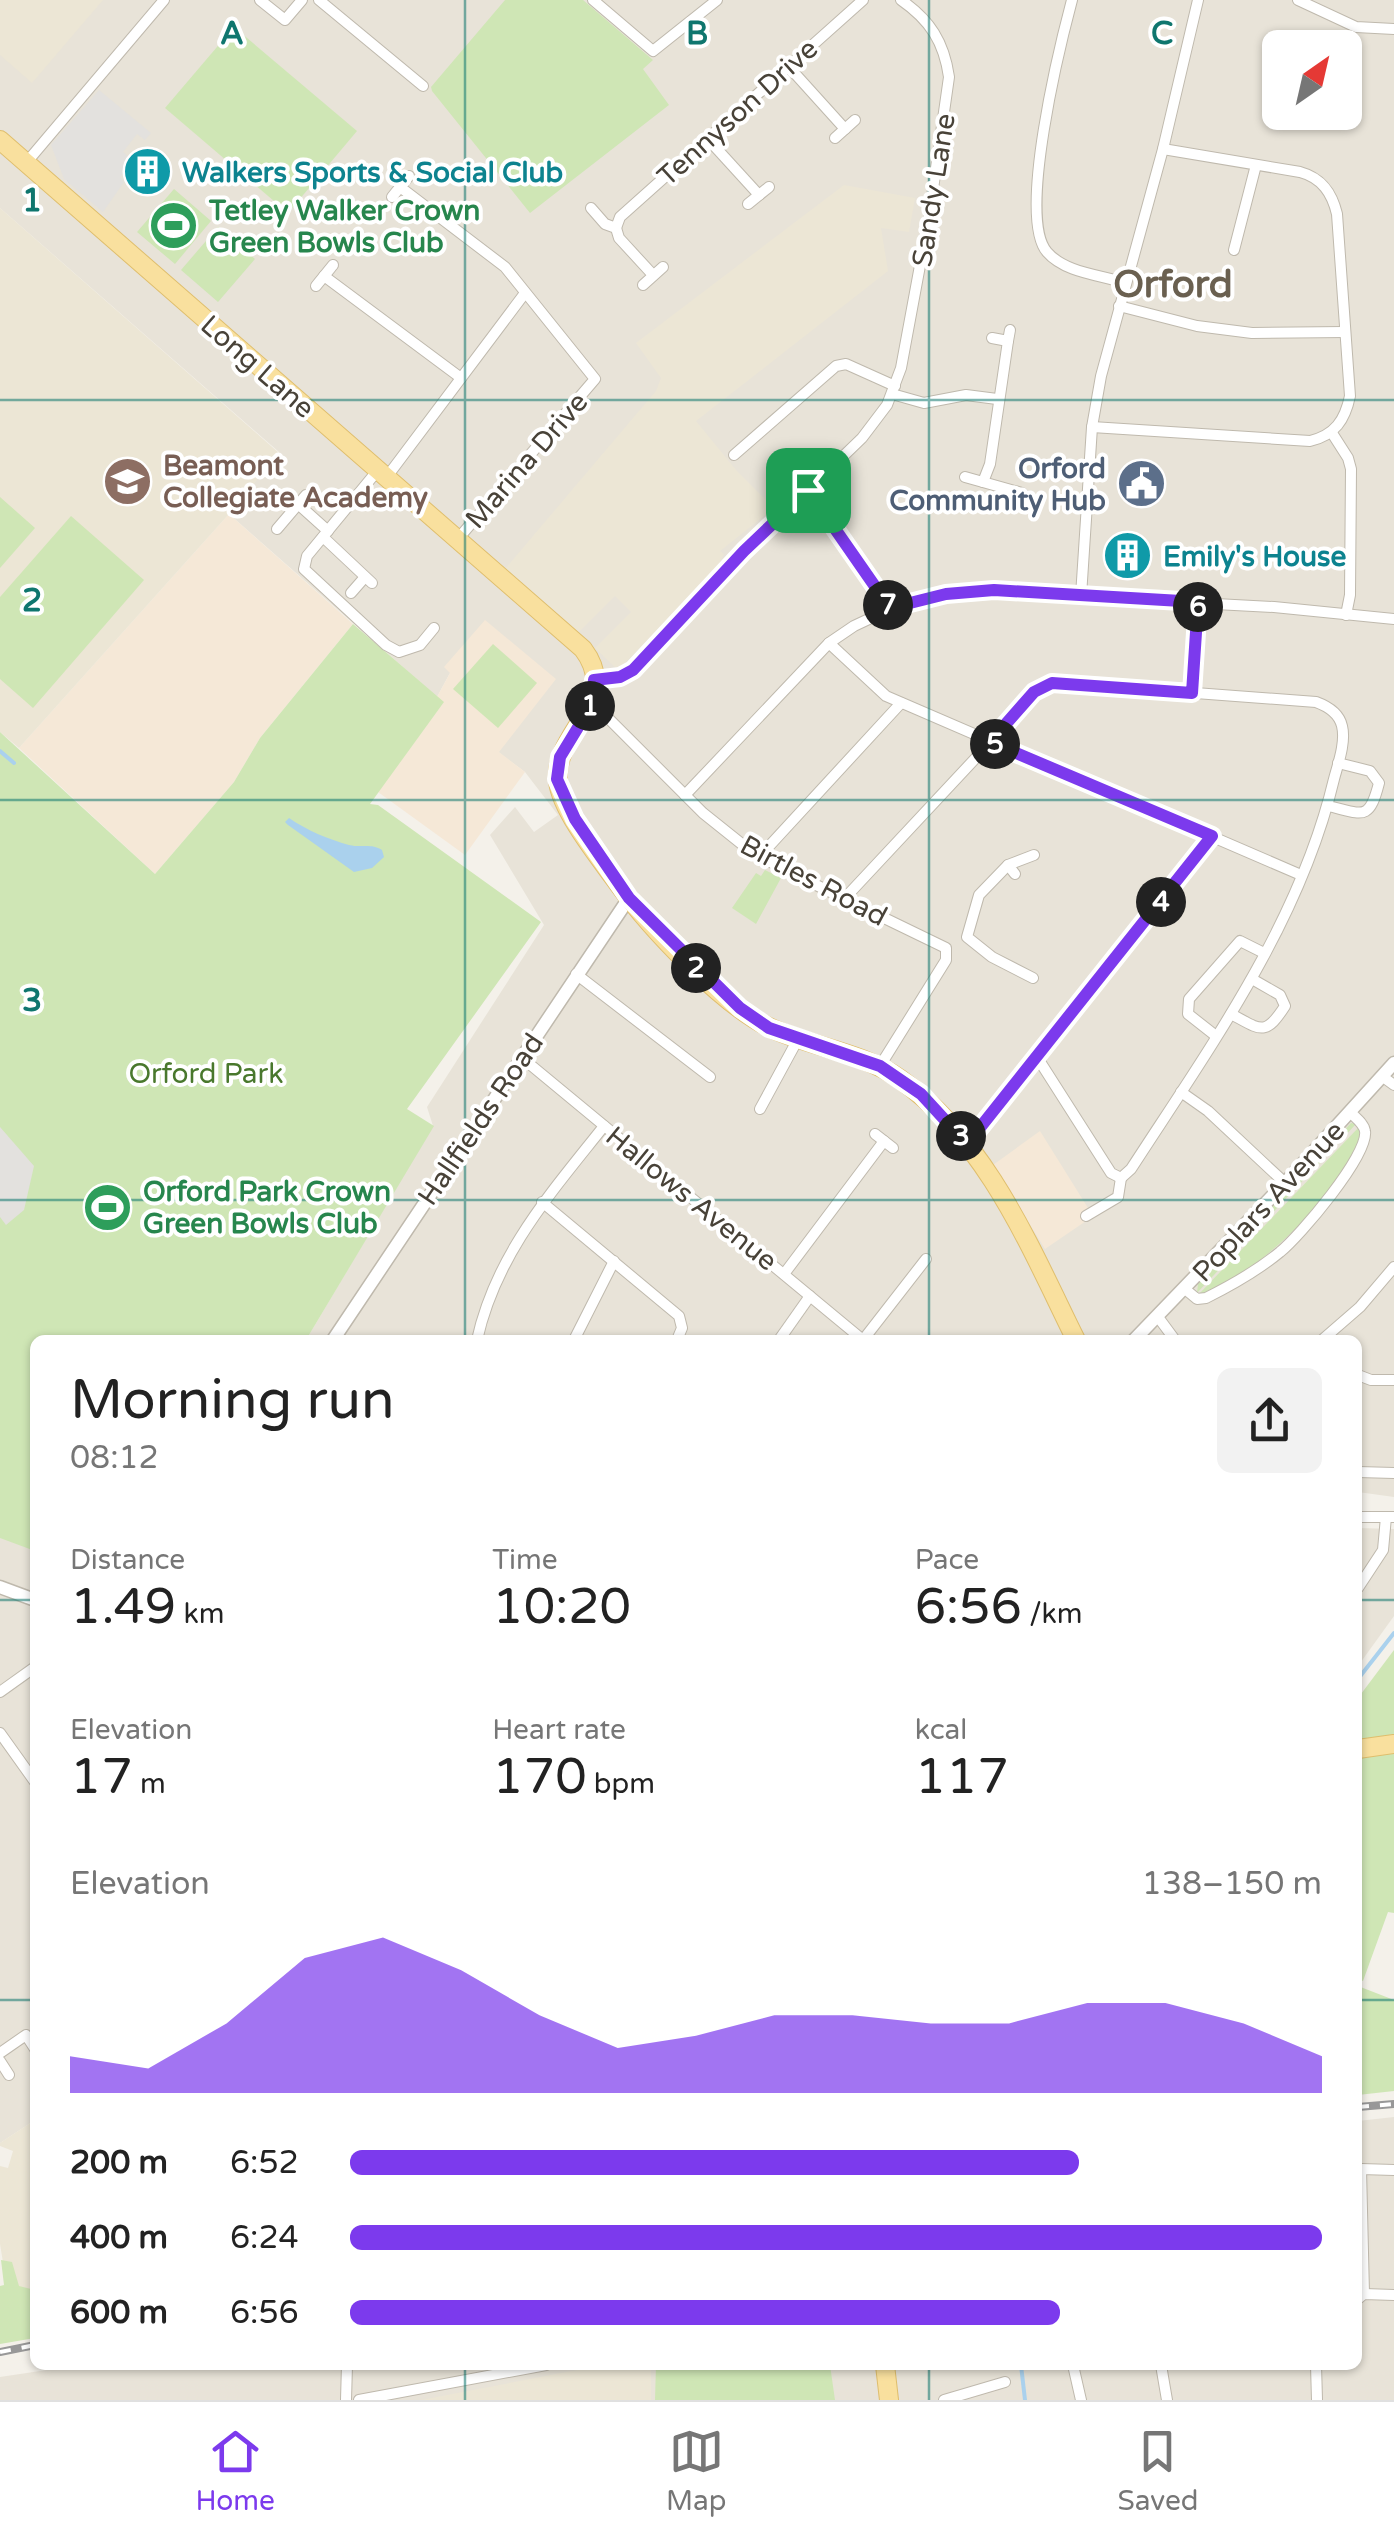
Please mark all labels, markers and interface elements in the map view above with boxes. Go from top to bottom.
text: A [220,15,244,53]
text: B [686,15,708,53]
text: C [1151,15,1173,53]
north arrow [1262,30,1362,130]
map controls [1262,30,1362,130]
street label: Tennyson Drive [651,32,825,194]
street label: Sandy Lane [905,111,963,269]
building icon: Walkers Sports & Social Club [121,146,173,198]
place label: Walkers Sports & Social Club [182,156,563,190]
text: 1 [22,182,42,220]
place label: Tetley Walker Crown Green Bowls Club [208,194,480,260]
sports icon: Tetley Walker Crown Green Bowls Club [148,200,200,252]
district label: Orford [1113,262,1233,308]
street label: Long Lane [193,308,321,425]
street label: Marina Drive [458,386,595,536]
pin [766,448,851,533]
place label: Beamont Collegiate Academy [163,449,428,515]
place label: Orford Community Hub [889,452,1106,518]
school or university icon: Beamont Collegiate Academy [102,455,154,507]
public building icon: Orford Community Hub [1115,458,1167,510]
icon: arrive [781,463,836,518]
building icon: Emily's House [1102,530,1154,582]
place label: Emily's House [1163,540,1347,574]
pin: 7 [863,580,913,630]
text: 2 [22,582,42,620]
pin: 6 [1173,582,1223,632]
text: 7 [879,588,897,622]
text: 6 [1189,590,1207,624]
pin: 1 [565,681,615,731]
text: 1 [581,689,599,723]
pin: 5 [970,719,1020,769]
text: 5 [986,727,1004,761]
street label: Birtles Road [734,828,893,934]
pin: 4 [1136,877,1186,927]
text: 4 [1152,885,1170,919]
pin: 2 [671,943,721,993]
text: 2 [687,951,705,985]
text: 3 [22,982,42,1020]
street label: Hallfields Road [411,1027,551,1212]
park label: Orford Park [128,1057,284,1091]
pin: 3 [936,1111,986,1161]
street label: Poplars Avenue [1186,1114,1352,1289]
street label: Hallows Avenue [599,1119,784,1278]
text: 3 [952,1119,970,1153]
place label: Orford Park Crown Green Bowls Club [143,1175,391,1241]
sports icon: Orford Park Crown Green Bowls Club [82,1181,134,1233]
text: Morning run [70,1368,395,1434]
button: share [1217,1368,1322,1473]
text: 08:12 [70,1439,159,1477]
text: Distance [70,1543,185,1577]
text: Time [492,1543,558,1577]
text: Pace [915,1543,979,1577]
text: 1.49 [70,1577,176,1637]
text: 10:20 [492,1577,631,1637]
text: 6:56 [915,1577,1022,1637]
text: km [176,1597,224,1631]
text: /km [1022,1597,1083,1631]
text: Elevation [70,1713,192,1747]
text: Heart rate [492,1713,626,1747]
text: kcal [915,1713,967,1747]
text: 17 [70,1747,133,1807]
text: 170 [492,1747,587,1807]
text: 117 [915,1747,1009,1807]
text: m [133,1767,166,1801]
text: bpm [587,1767,655,1801]
text: Elevation [70,1865,210,1903]
text: 138–150 m [1142,1865,1322,1903]
text: 200 m [70,2144,168,2182]
text: 6:52 [230,2144,299,2182]
text: 400 m [70,2219,168,2257]
text: 6:24 [230,2219,299,2257]
text: 600 m [70,2294,168,2332]
text: 6:56 [230,2294,299,2332]
tab: Home [196,2424,275,2518]
tab: Map [666,2424,726,2518]
tab: Saved [1118,2424,1198,2518]

